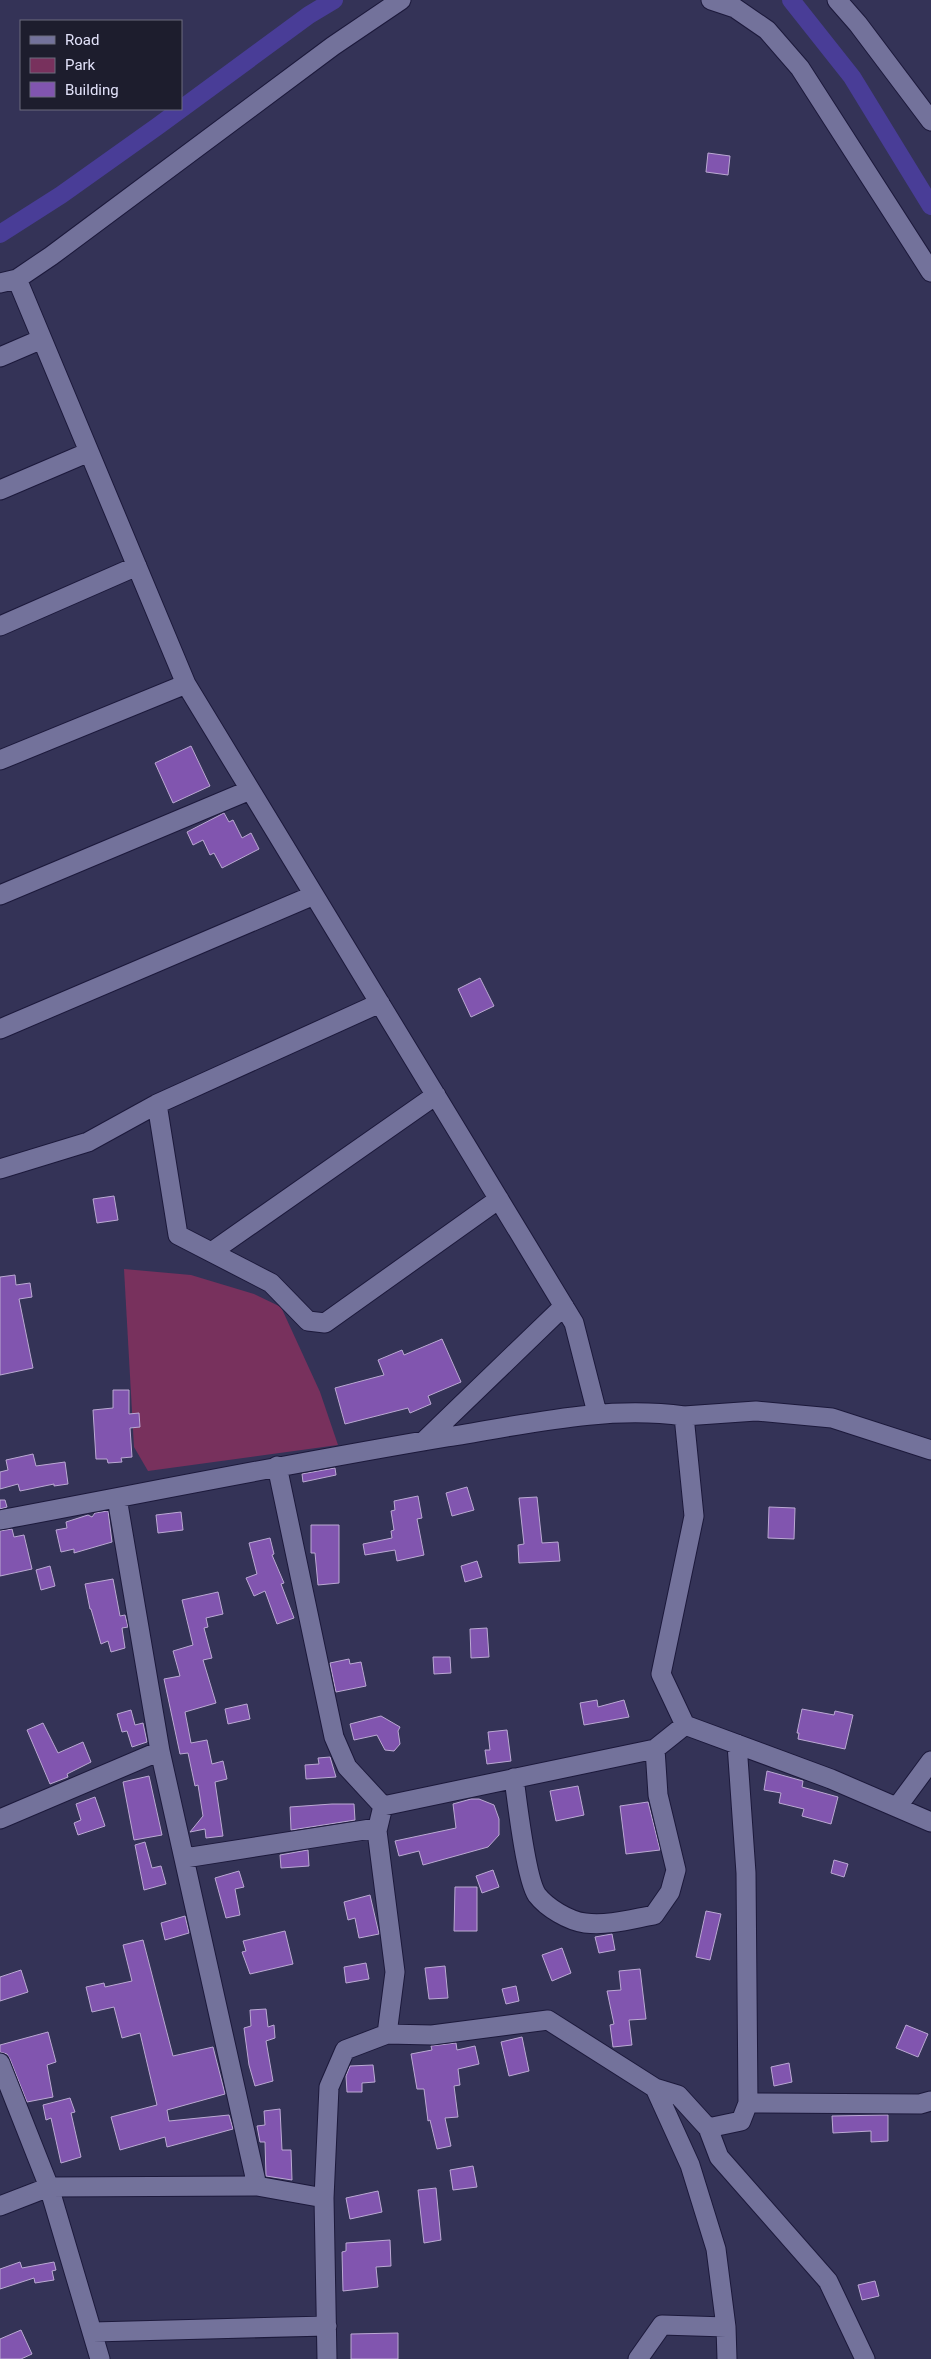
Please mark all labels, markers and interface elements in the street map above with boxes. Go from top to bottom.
legend [20,20,182,110]
text: Road [65,31,99,49]
text: Park [65,56,96,74]
text: Building [65,81,119,99]

